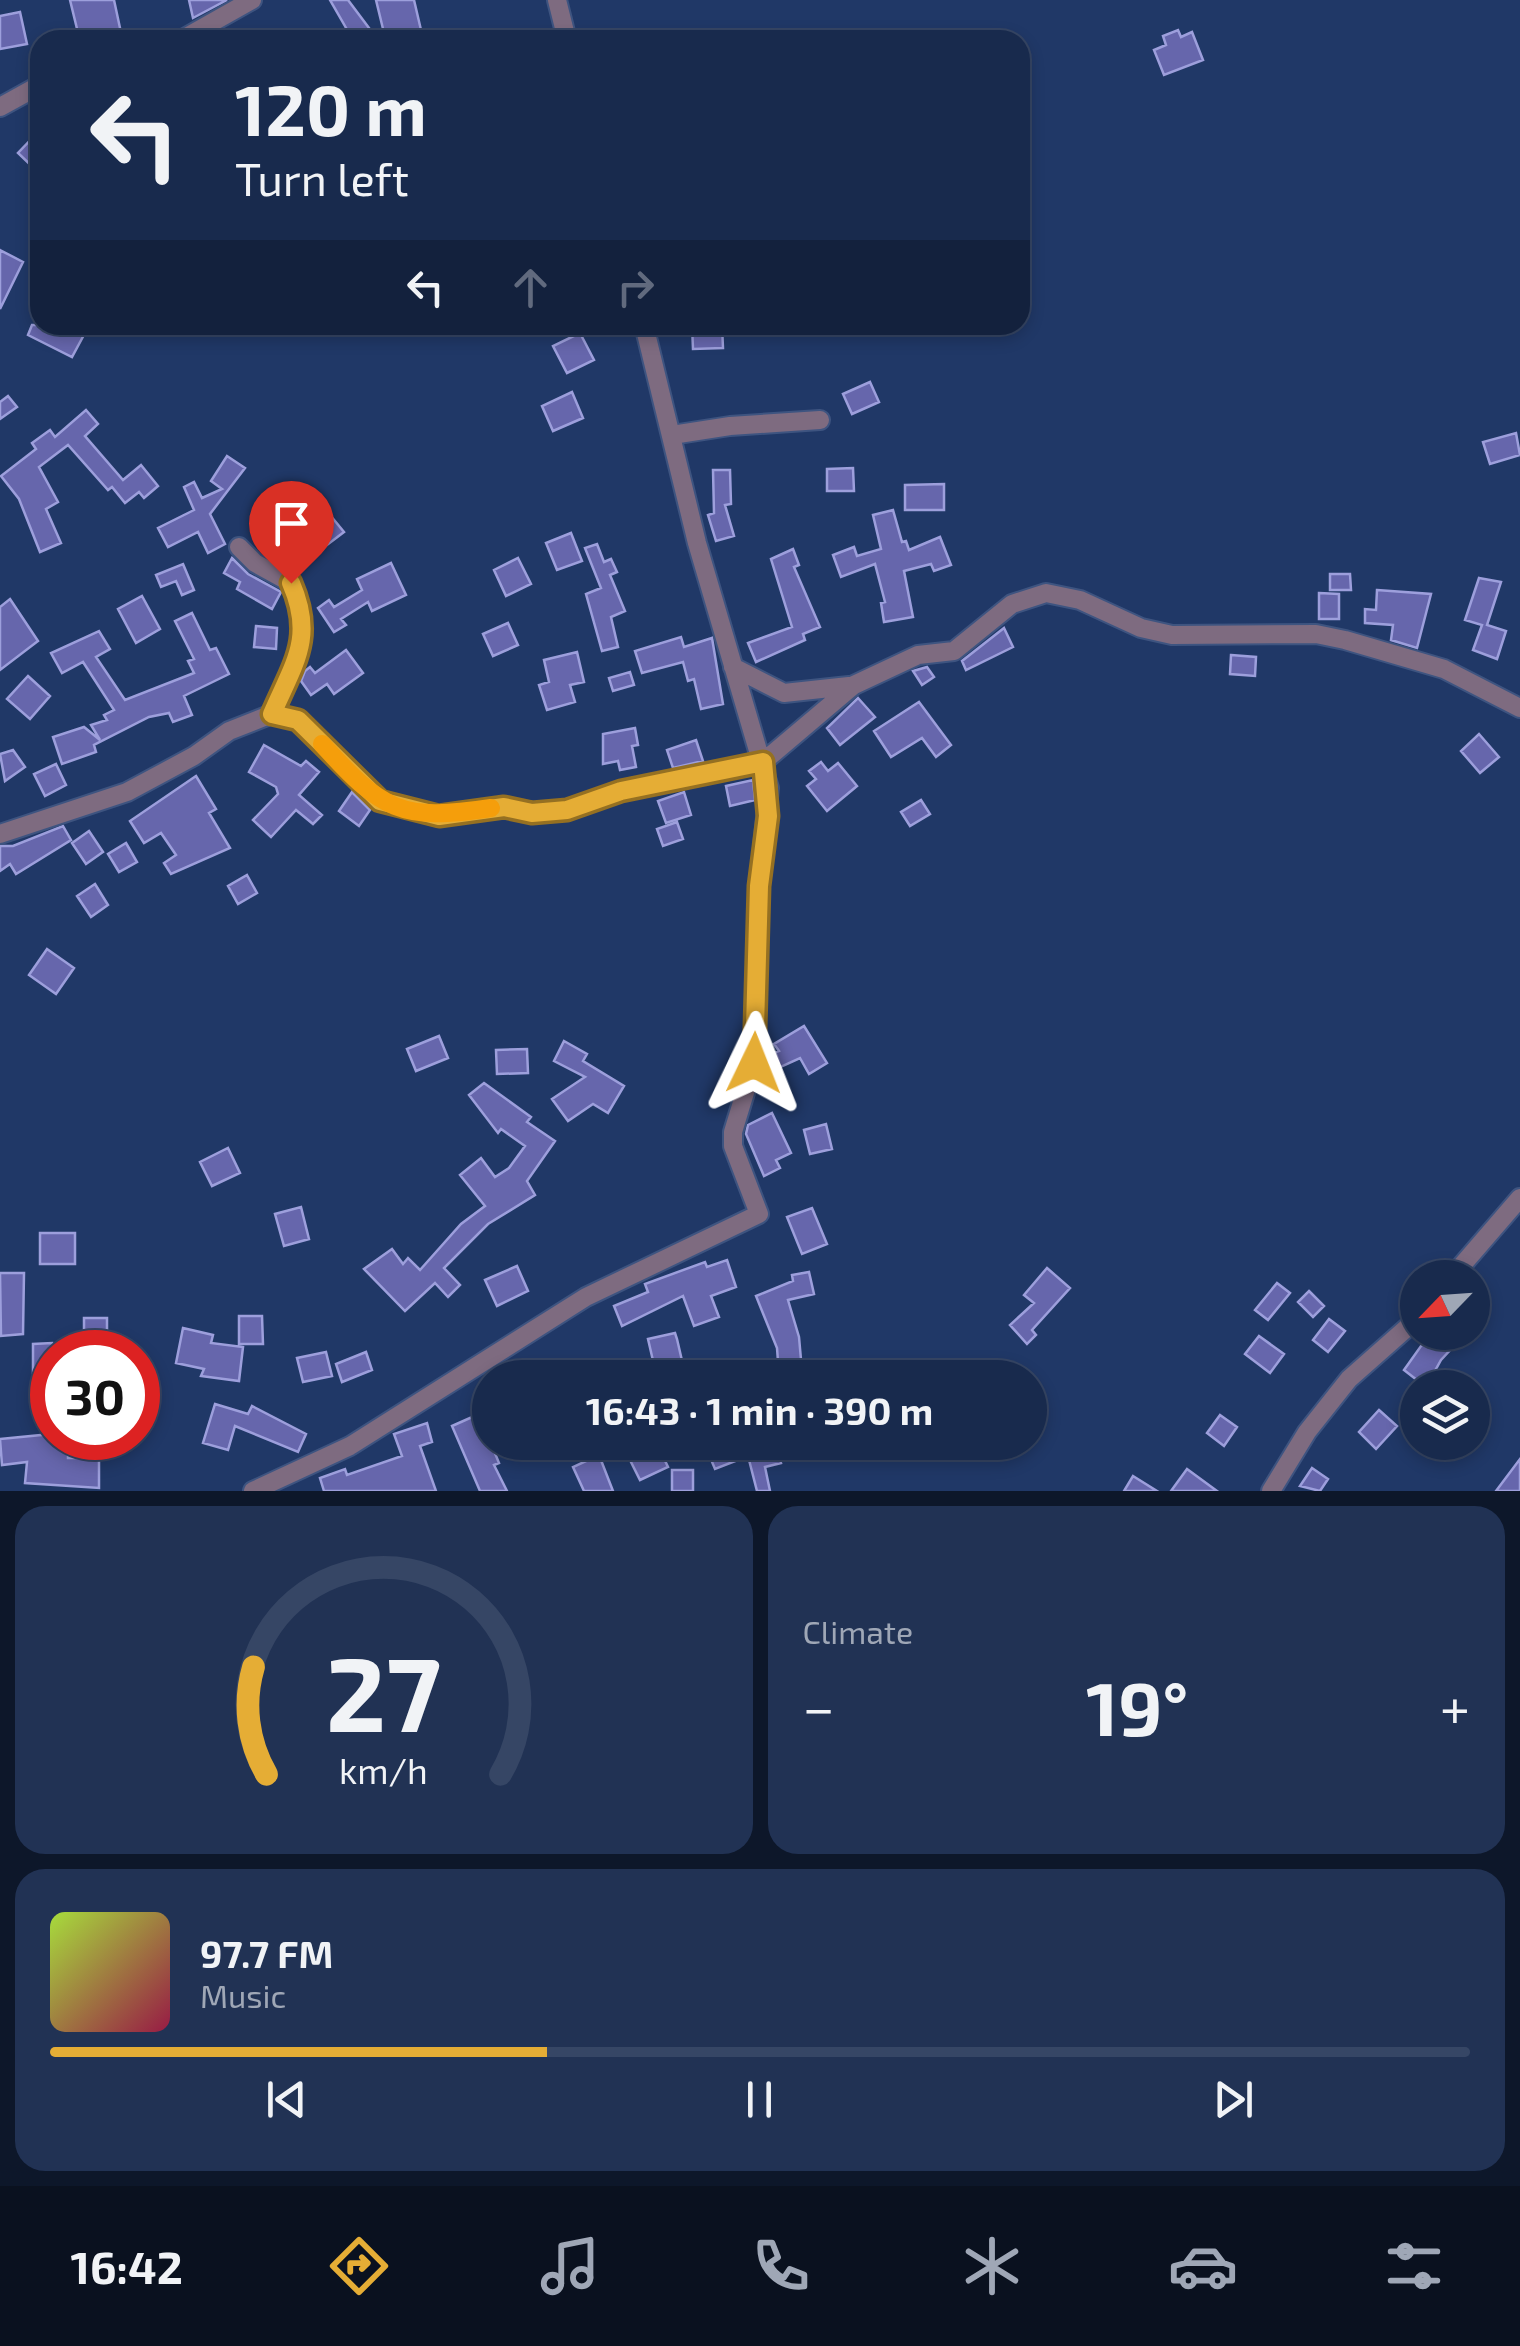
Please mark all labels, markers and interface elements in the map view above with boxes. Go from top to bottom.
text: 120 m [235,66,427,150]
icon: left [70,70,200,200]
text: Turn left [235,151,409,205]
icon: left [398,260,453,315]
icon: ahead [503,260,558,315]
icon: right [608,260,663,315]
pin [249,481,334,584]
icon: arrive [264,496,319,551]
position arrow [702,1011,806,1115]
north arrow [1400,1260,1490,1350]
map controls [1400,1260,1490,1460]
speed limit sign: 30 [30,1330,160,1460]
button: layers [1400,1370,1490,1460]
text: 16:43 · 1 min · 390 m [586,1387,933,1433]
text: Climate [803,1612,913,1650]
text: 27 [326,1628,441,1753]
text: 19° [1086,1661,1188,1751]
text: − [803,1673,835,1739]
text: + [1440,1673,1470,1739]
text: km/h [339,1748,428,1791]
text: 97.7 FM [200,1930,333,1976]
text: Music [200,1976,286,2014]
icon: previous [259,2072,314,2127]
icon: pause [732,2072,787,2127]
icon: next [1206,2072,1261,2127]
icon: directions [324,2231,394,2301]
icon: music [535,2231,605,2301]
icon: phone [746,2231,816,2301]
icon: climate [957,2231,1027,2301]
icon: car [1168,2231,1238,2301]
icon: filters [1379,2231,1449,2301]
text: 16:42 [71,2239,183,2293]

